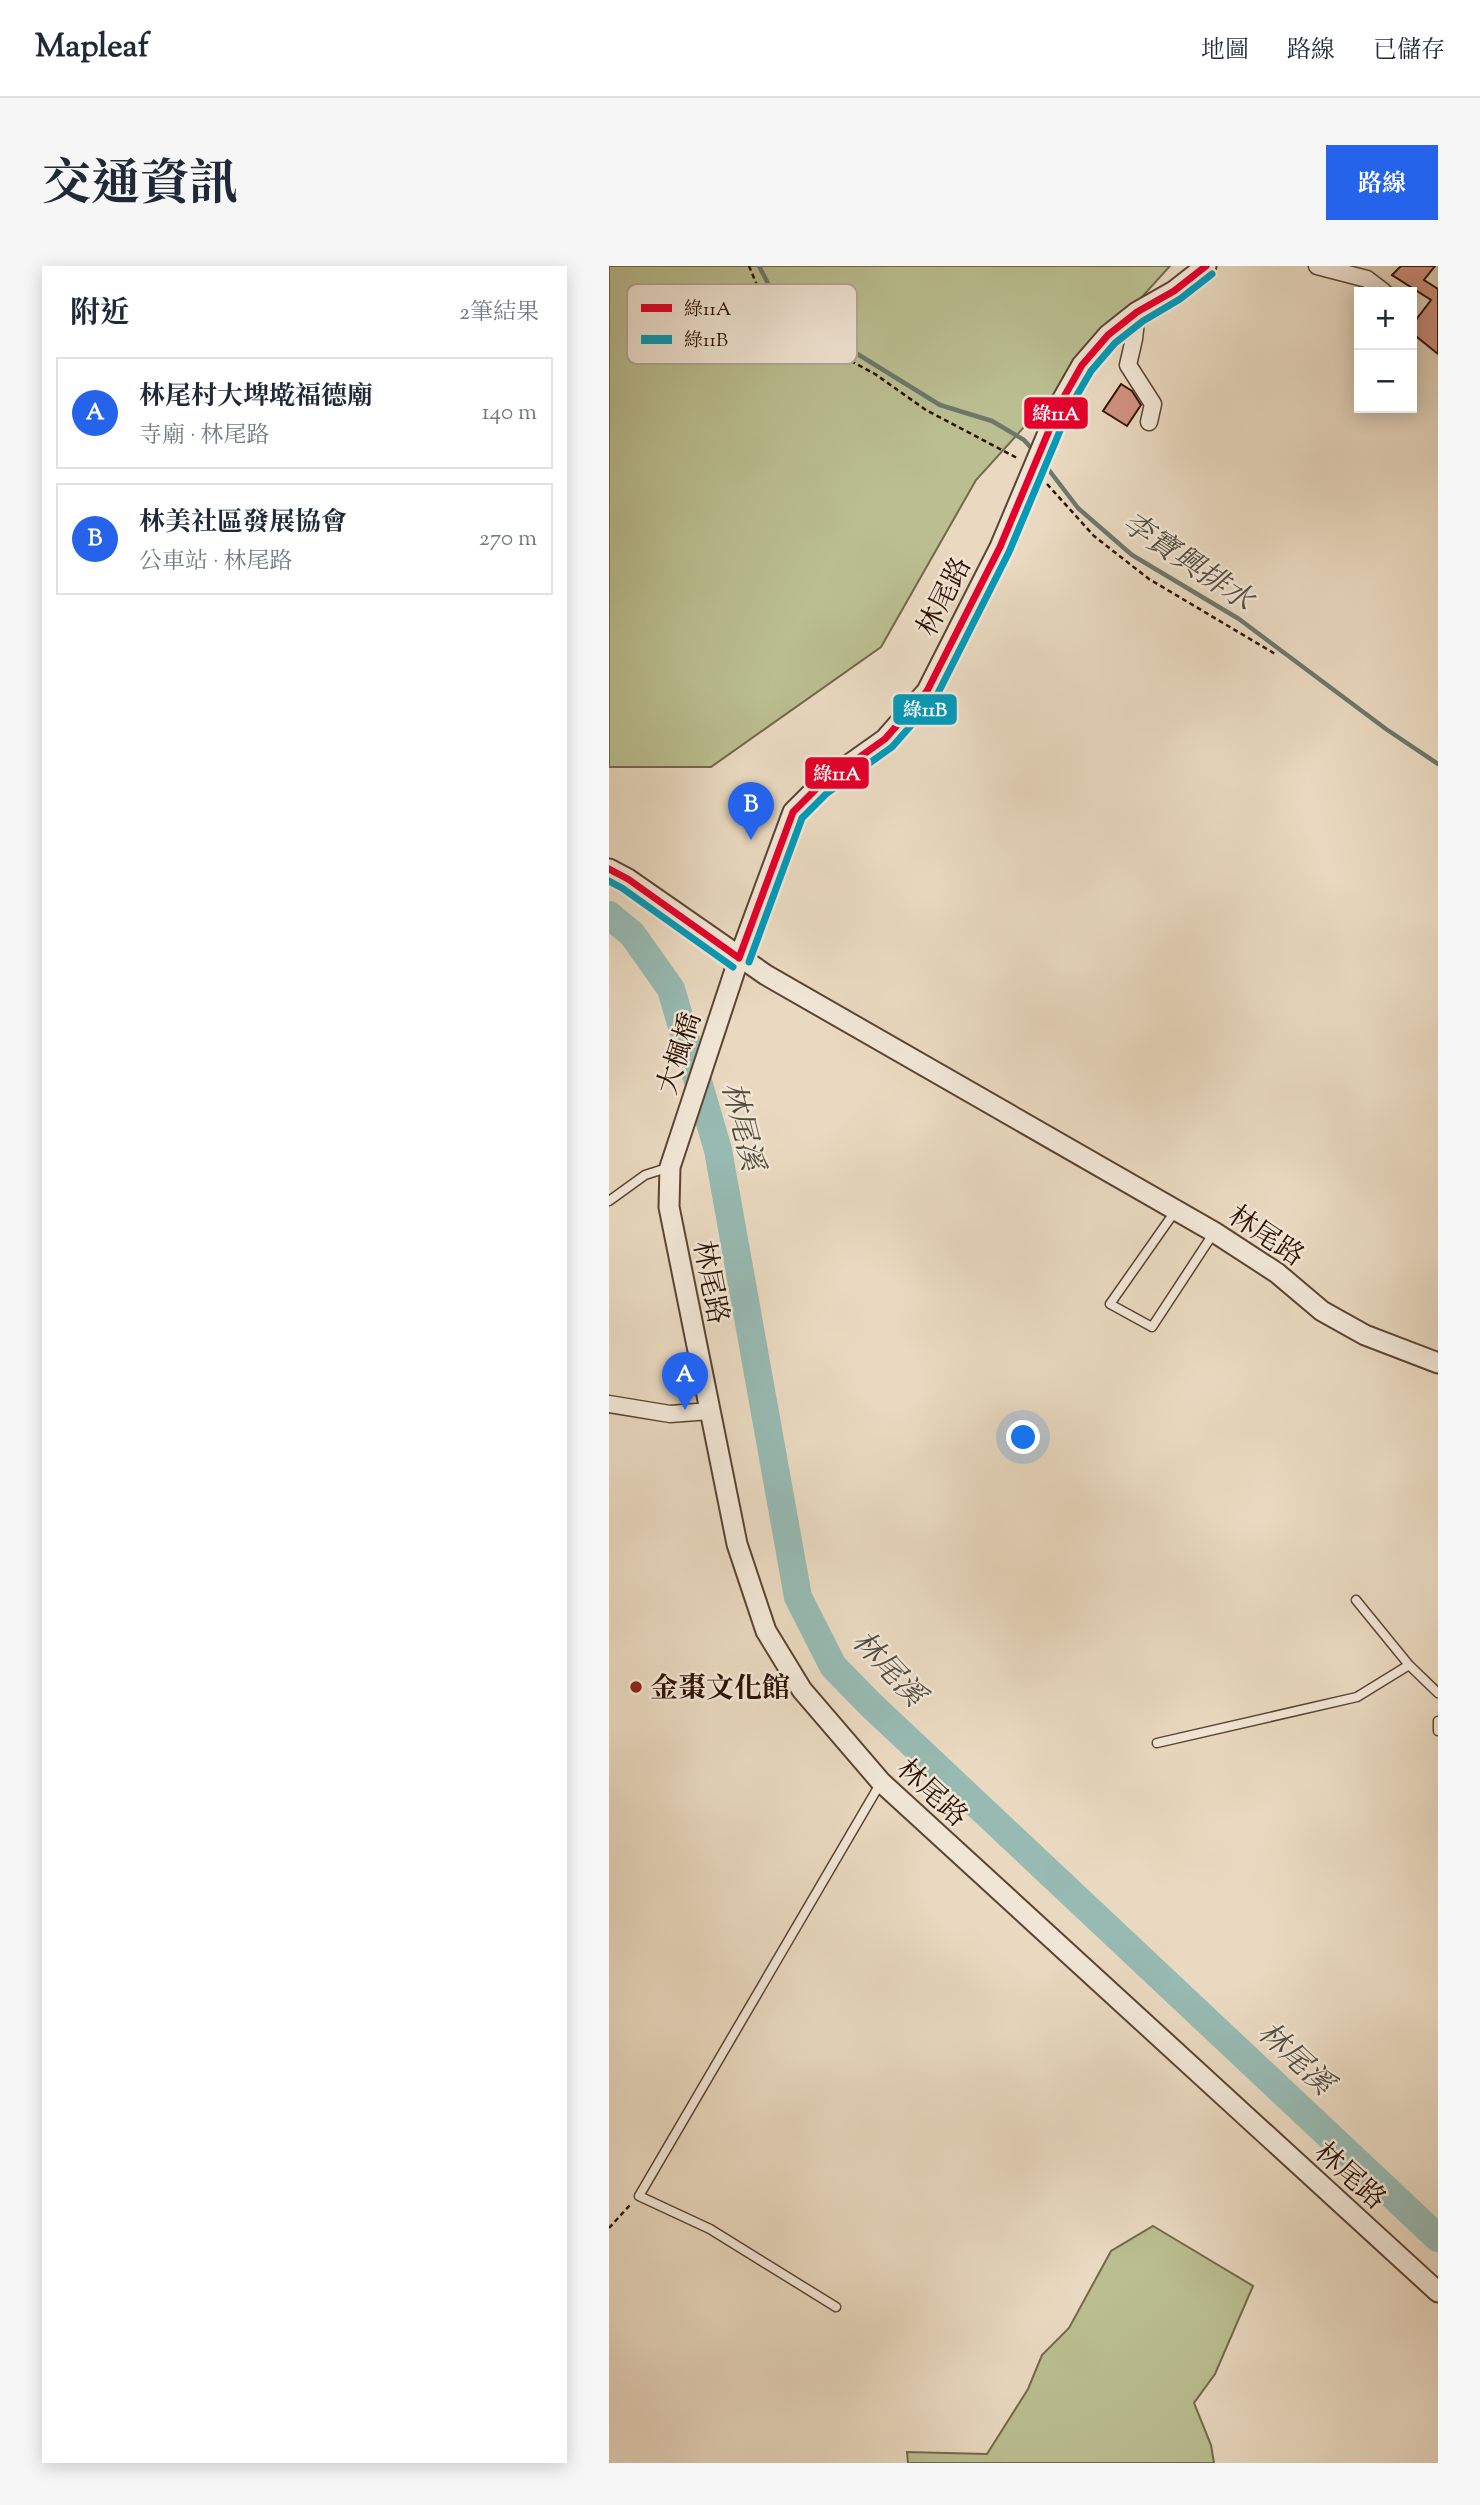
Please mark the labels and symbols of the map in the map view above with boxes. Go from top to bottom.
legend [627,284,857,364]
text: 綠11A [684,297,732,324]
text: 綠11B [684,328,728,355]
line badge: 綠11A [1023,396,1089,430]
text: 綠11A [1032,402,1080,429]
water label: 李寶興排水 [1112,503,1263,625]
street label: 林尾路 [909,551,983,644]
line badge: 綠11B [892,693,958,726]
text: 綠11B [903,698,947,725]
line badge: 綠11A [804,756,870,790]
text: 綠11A [813,762,861,789]
pin: B [728,782,774,840]
street label: 大楓橋 [649,1008,713,1100]
water label: 林尾溪 [709,1078,773,1178]
street label: 林尾路 [1219,1197,1311,1278]
street label: 林尾路 [681,1238,737,1328]
pin: A [662,1352,708,1410]
your location [1006,1420,1040,1454]
water label: 林尾溪 [841,1622,936,1719]
place label: 金棗文化館 [650,1670,790,1710]
marker: 金棗文化館 [628,1679,644,1695]
street label: 林尾路 [887,1751,975,1837]
water label: 林尾溪 [1247,2013,1344,2108]
street label: 林尾路 [1304,2134,1394,2220]

